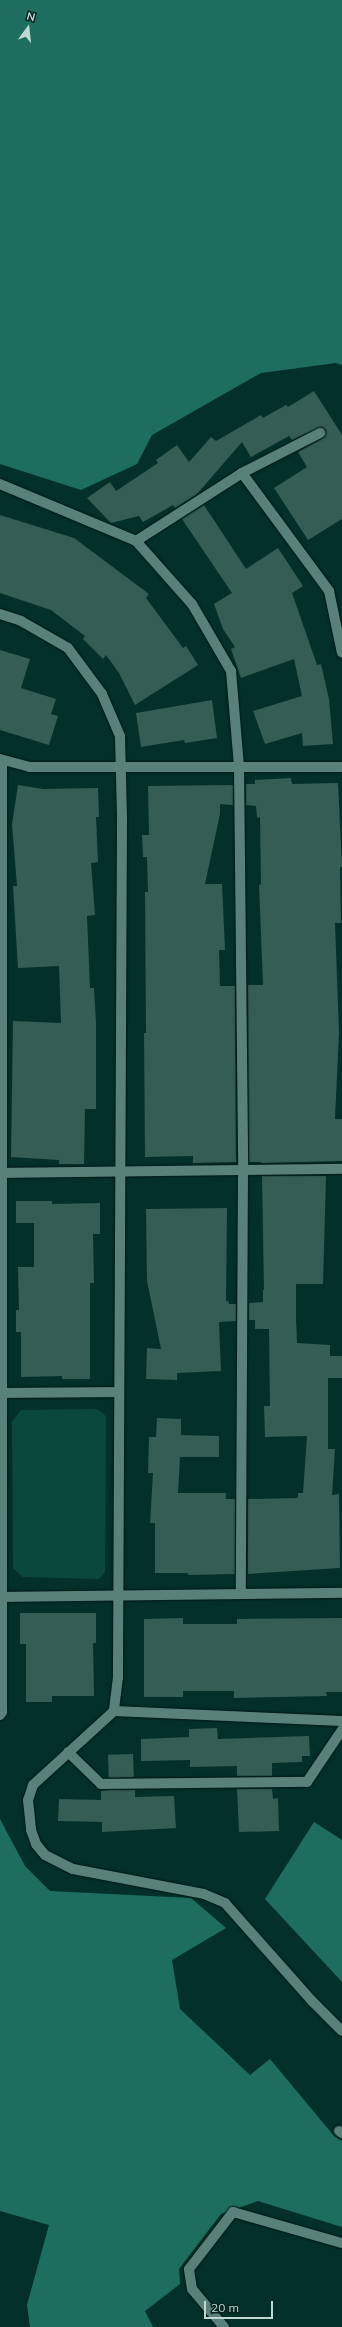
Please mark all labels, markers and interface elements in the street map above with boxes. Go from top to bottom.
north arrow [8,8,48,48]
text: N [25,9,37,24]
scale bar [206,2293,275,2319]
text: 20 m [211,2300,239,2315]

